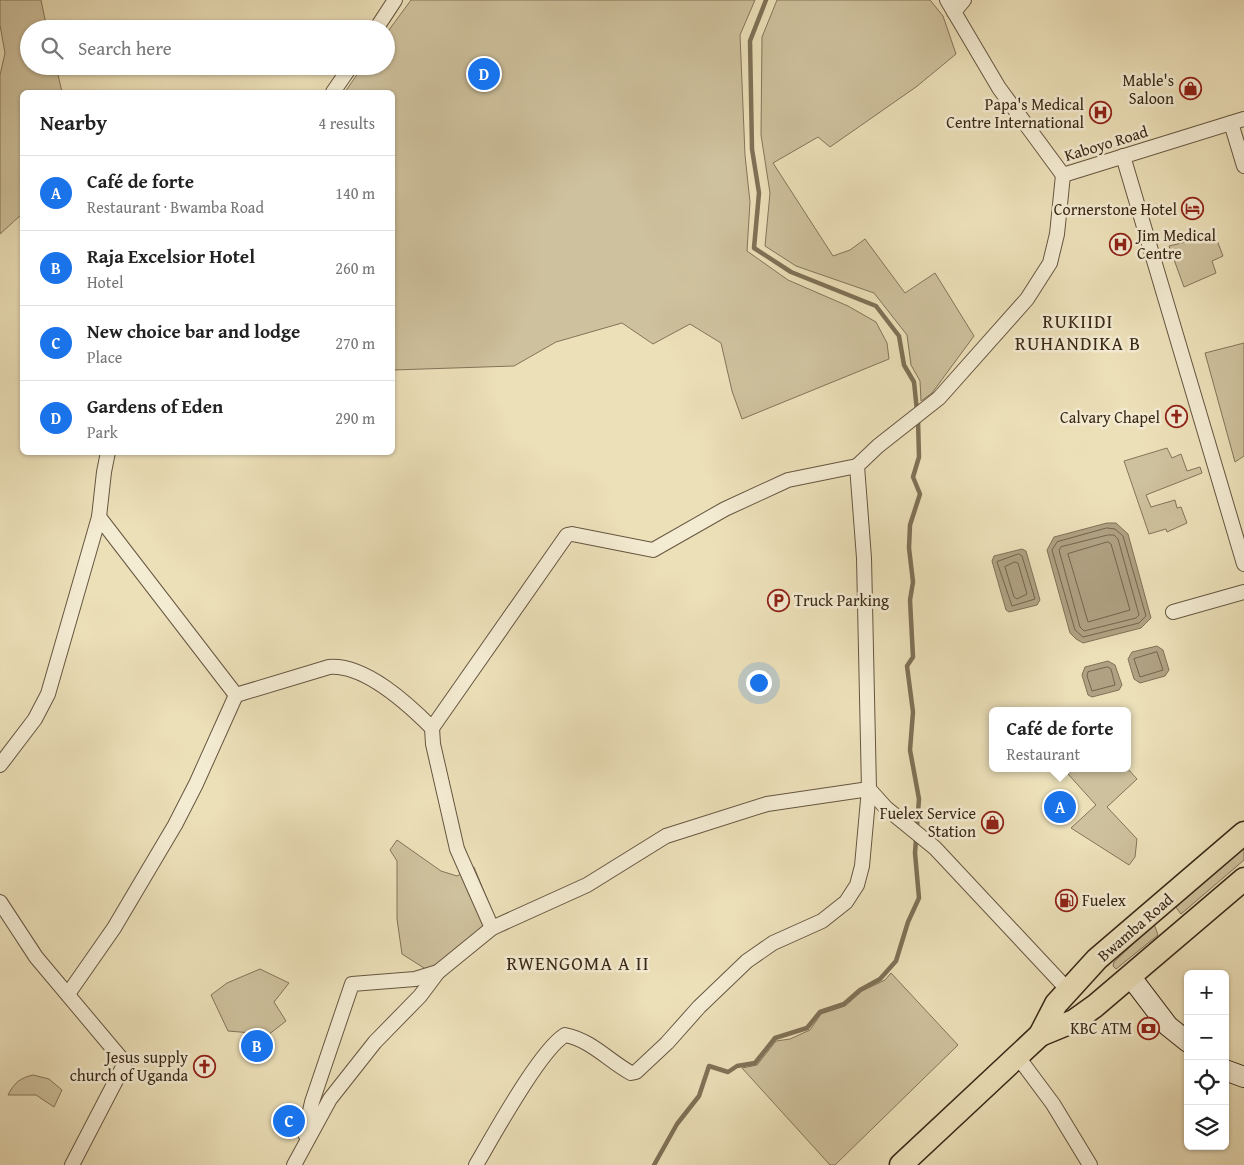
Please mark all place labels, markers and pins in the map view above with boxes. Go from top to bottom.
pin: D [468,55,500,93]
place label: Mable's Saloon [1123,68,1174,110]
shop icon: Mable's Saloon [1178,77,1202,101]
place label: Papa's Medical Centre International [946,92,1085,134]
hospital icon: Papa's Medical Centre International [1088,101,1112,125]
place label: Cornerstone Hotel [1054,197,1178,221]
hotel icon: Cornerstone Hotel [1181,197,1205,221]
place label: Jim Medical Centre [1135,223,1216,265]
hospital icon: Jim Medical Centre [1109,232,1133,256]
place label: Calvary Chapel [1060,405,1161,429]
church icon: Calvary Chapel [1164,405,1188,429]
parking icon: Truck Parking [766,588,790,612]
place label: Truck Parking [794,588,889,612]
pin: A [1044,788,1076,826]
place label: Fuelex Service Station [880,801,976,843]
shop icon: Fuelex Service Station [980,810,1004,834]
fuel station icon: Fuelex [1054,888,1078,912]
place label: Fuelex [1082,888,1127,912]
place label: KBC ATM [1070,1016,1132,1040]
bank icon: KBC ATM [1136,1016,1160,1040]
pin: B [241,1027,273,1065]
place label: Jesus supply church of Uganda [70,1045,188,1087]
church icon: Jesus supply church of Uganda [192,1054,216,1078]
pin: C [273,1102,305,1140]

